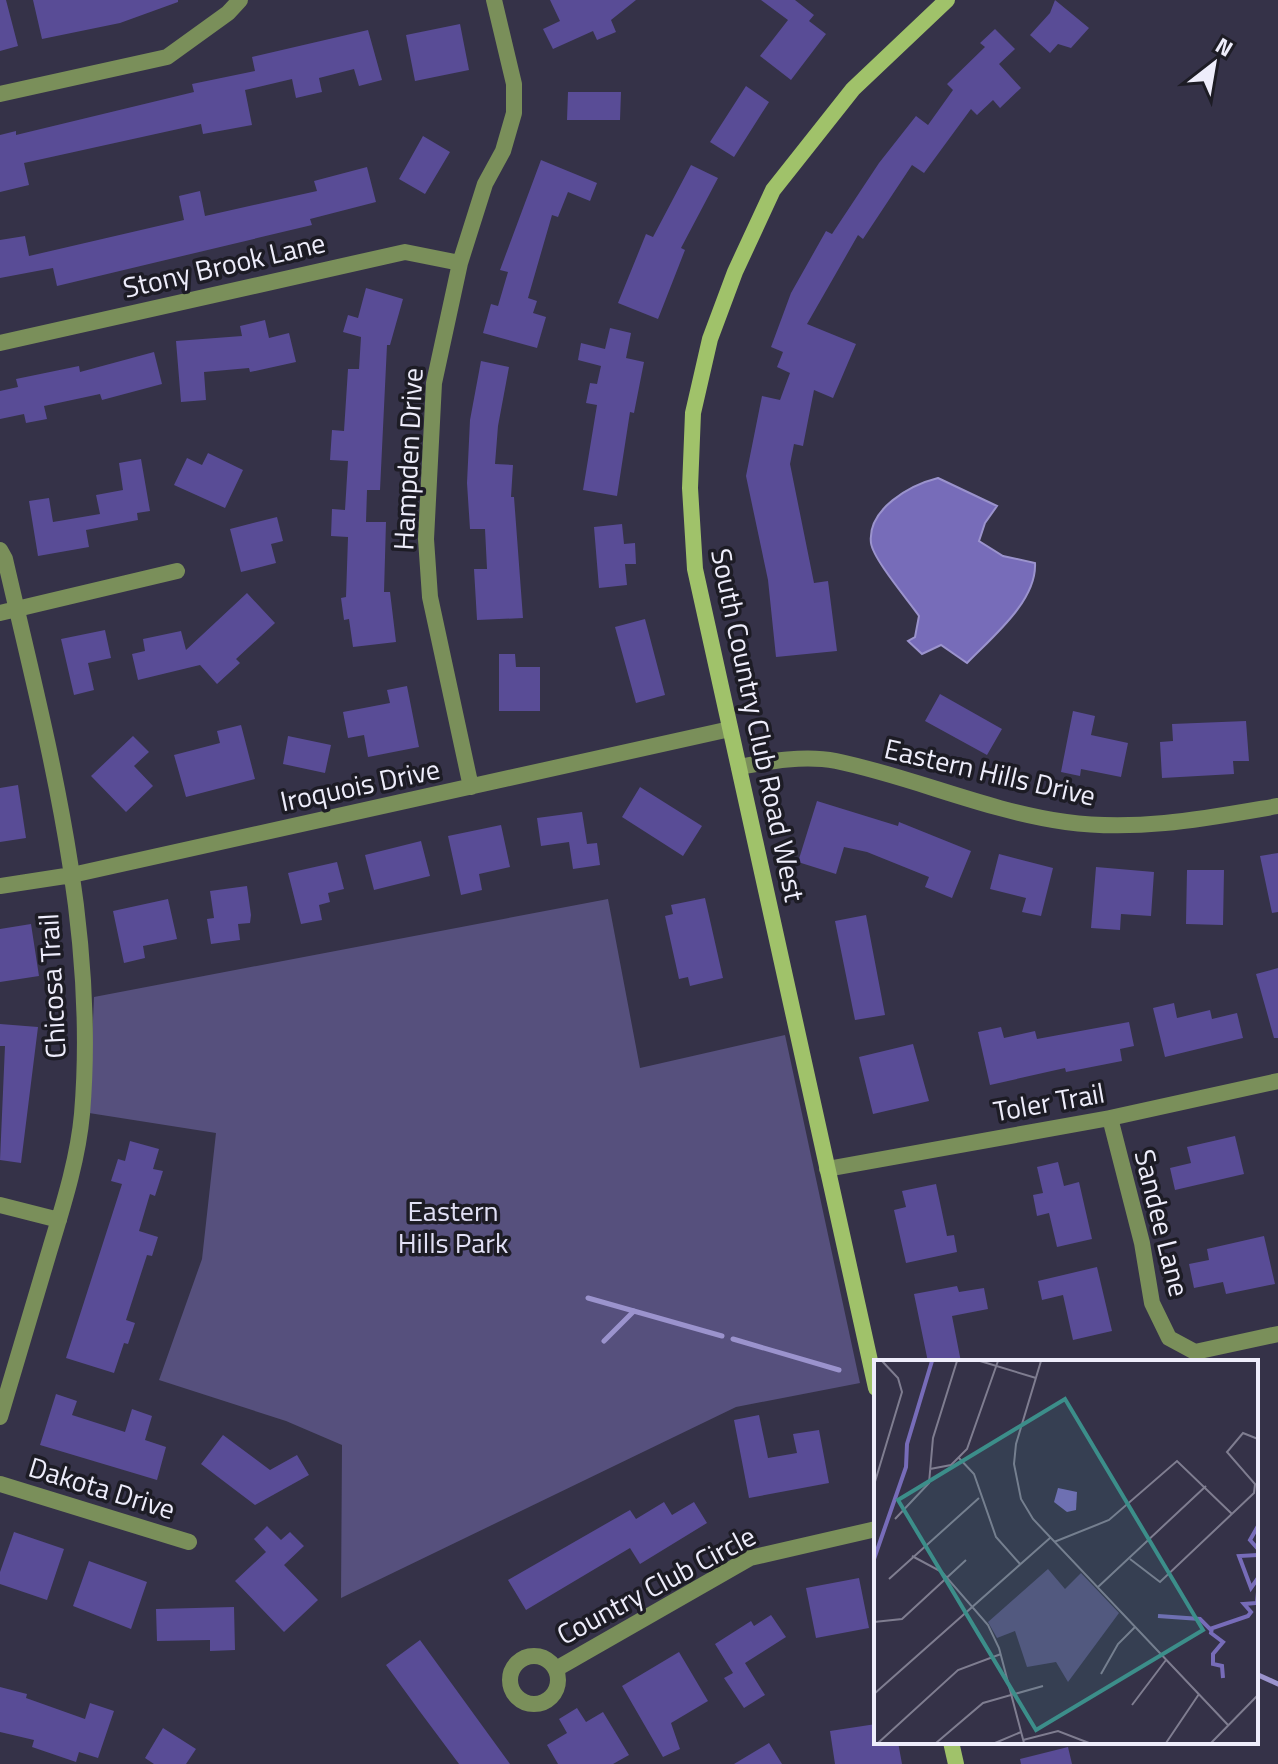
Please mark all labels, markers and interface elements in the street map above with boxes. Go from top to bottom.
north arrow [1174,24,1254,104]
text: N [1209,28,1240,65]
street label: Stony Brook Lane [118,220,329,309]
street label: Hampden Drive [381,367,434,551]
street label: South Country Club Road West [700,544,817,906]
street label: Eastern Hills Drive [880,726,1100,817]
street label: Iroquois Drive [276,747,444,822]
street label: Chicosa Trail [26,912,77,1060]
street label: Toler Trail [990,1071,1108,1132]
street label: Sandee Lane [1123,1145,1202,1301]
park label: Eastern Hills Park [398,1189,508,1264]
inset map [874,1360,1258,1744]
street label: Dakota Drive [24,1445,181,1530]
street label: Country Club Circle [549,1514,763,1655]

